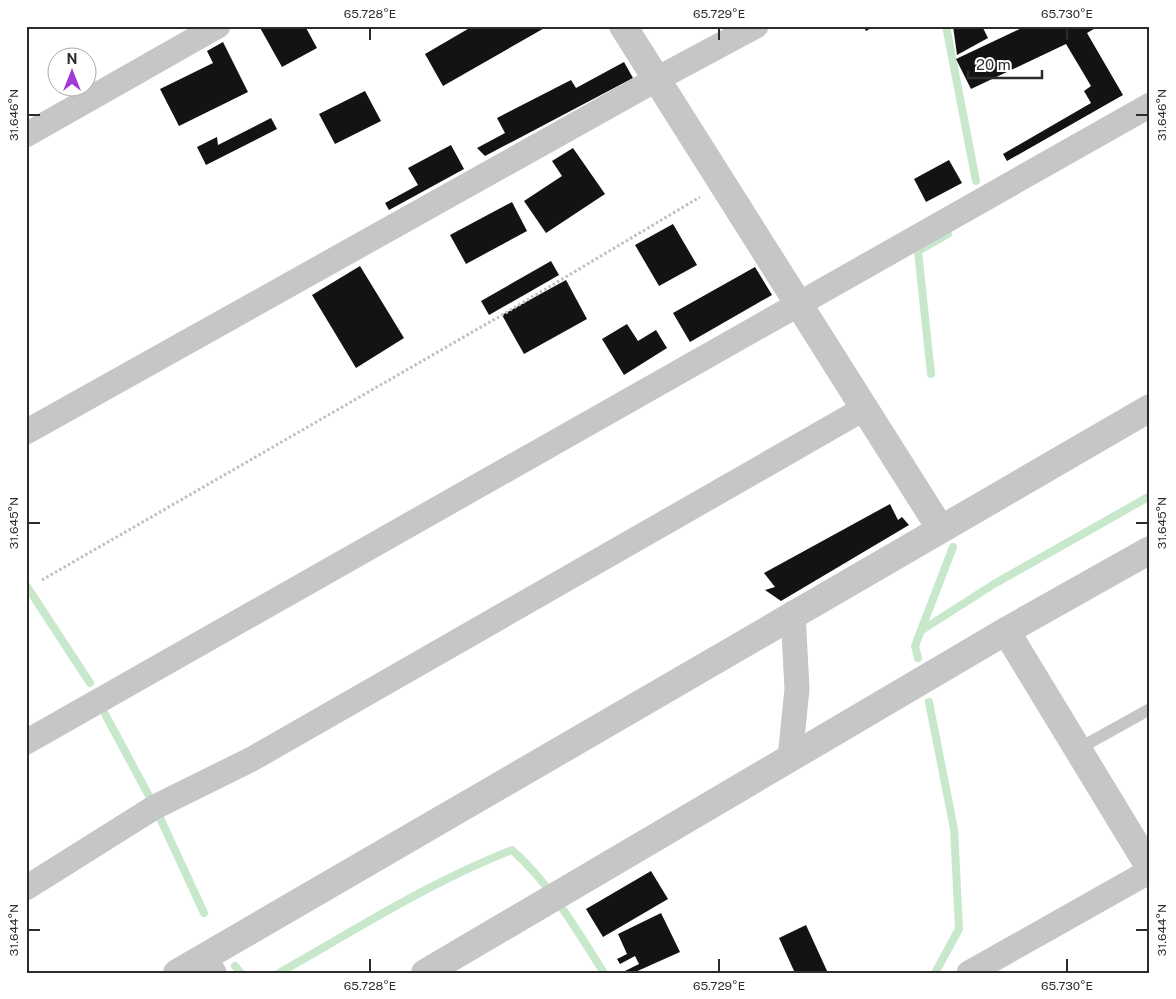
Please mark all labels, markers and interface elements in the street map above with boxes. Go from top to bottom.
text: 65.728°E [344,7,396,21]
text: 65.729°E [693,7,745,21]
text: 65.730°E [1041,7,1093,21]
north arrow [48,48,98,98]
scale bar [968,48,1042,80]
text: N [67,51,77,67]
text: 20 m [976,56,1011,73]
text: 31.646°N [7,89,21,141]
text: 31.646°N [1155,89,1169,141]
text: 31.645°N [7,497,21,549]
text: 31.645°N [1155,497,1169,549]
text: 31.644°N [7,904,21,956]
text: 31.644°N [1155,904,1169,956]
text: 65.728°E [344,979,396,993]
text: 65.729°E [693,979,745,993]
text: 65.730°E [1041,979,1093,993]

